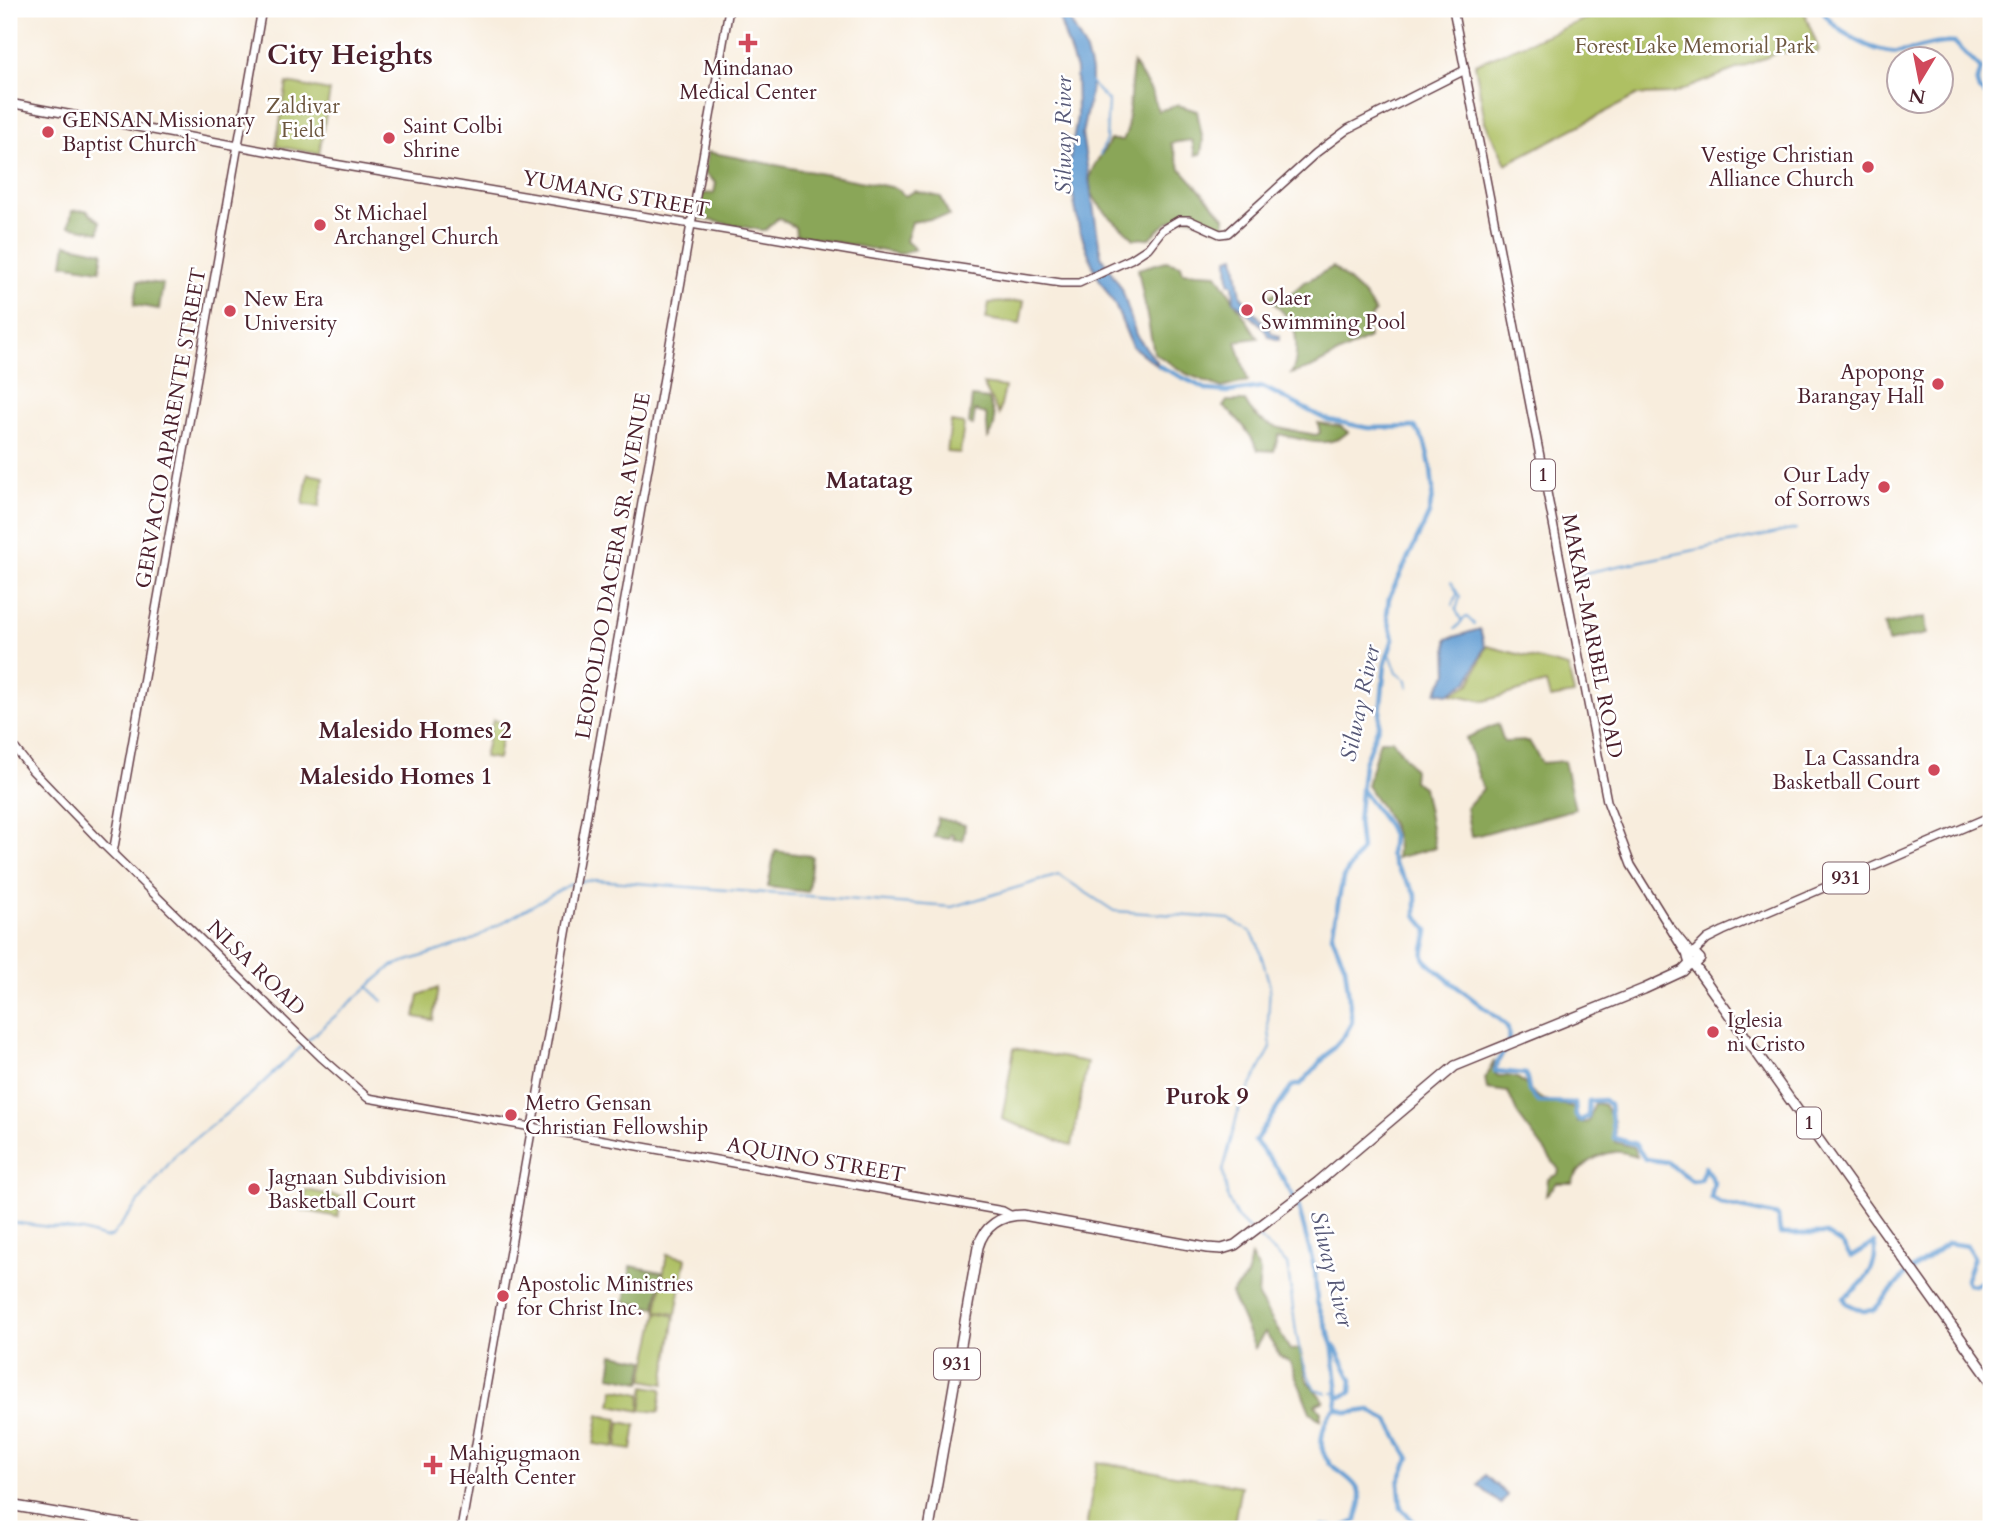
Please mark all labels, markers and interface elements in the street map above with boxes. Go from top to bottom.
park label: Forest Lake Memorial Park [1575,32,1816,61]
marker: Mindanao Medical Center [738,33,758,53]
district label: City Heights [267,36,433,74]
north arrow [1884,46,1954,116]
place label: Mindanao Medical Center [679,54,817,107]
water label: Silway River [1048,74,1079,194]
text: N [1906,81,1928,110]
park label: Zaldivar Field [266,92,340,145]
place label: GENSAN Missionary Baptist Church [62,106,255,159]
place label: Saint Colbi Shrine [403,112,503,165]
marker: GENSAN Missionary Baptist Church [40,124,56,140]
marker: Saint Colbi Shrine [381,130,397,146]
place label: Vestige Christian Alliance Church [1701,141,1854,194]
marker: Vestige Christian Alliance Church [1860,159,1876,175]
street label: YUMANG STREET [520,163,712,225]
place label: St Michael Archangel Church [334,199,499,252]
marker: St Michael Archangel Church [312,217,328,233]
street label: GERVACIO APARENTE STREET [128,265,214,591]
place label: Olaer Swimming Pool [1261,284,1406,337]
place label: New Era University [244,285,337,338]
marker: Olaer Swimming Pool [1239,302,1255,318]
marker: New Era University [222,303,238,319]
place label: Apopong Barangay Hall [1797,358,1924,411]
marker: Apopong Barangay Hall [1930,376,1946,392]
street label: LEOPOLDO DACERA SR. AVENUE [568,390,658,742]
road number: 1 [1531,460,1555,490]
place label: Our Lady of Sorrows [1774,461,1870,514]
district label: Matatag [826,465,912,496]
marker: Our Lady of Sorrows [1876,479,1892,495]
street label: MAKAR-MARBEL ROAD [1554,511,1630,761]
water label: Silway River [1333,640,1388,764]
district label: Malesido Homes 2 [318,715,512,746]
place label: La Cassandra Basketball Court [1772,744,1920,797]
district label: Malesido Homes 1 [299,761,493,792]
marker: La Cassandra Basketball Court [1926,762,1942,778]
road number: 931 [1823,862,1869,894]
street label: NLSA ROAD [200,914,312,1022]
place label: Iglesia ni Cristo [1727,1006,1805,1059]
marker: Iglesia ni Cristo [1705,1024,1721,1040]
district label: Purok 9 [1166,1081,1249,1112]
place label: Metro Gensan Christian Fellowship [525,1089,708,1142]
marker: Metro Gensan Christian Fellowship [503,1107,519,1123]
road number: 1 [1797,1107,1821,1138]
street label: AQUINO STREET [724,1130,908,1190]
place label: Jagnaan Subdivision Basketball Court [265,1163,447,1216]
marker: Jagnaan Subdivision Basketball Court [246,1181,262,1197]
water label: Silway River [1303,1208,1362,1332]
place label: Apostolic Ministries for Christ Inc. [517,1270,693,1323]
marker: Apostolic Ministries for Christ Inc. [495,1288,511,1304]
road number: 931 [934,1348,980,1380]
place label: Mahigugmaon Health Center [449,1439,581,1492]
marker: Mahigugmaon Health Center [423,1455,443,1475]

